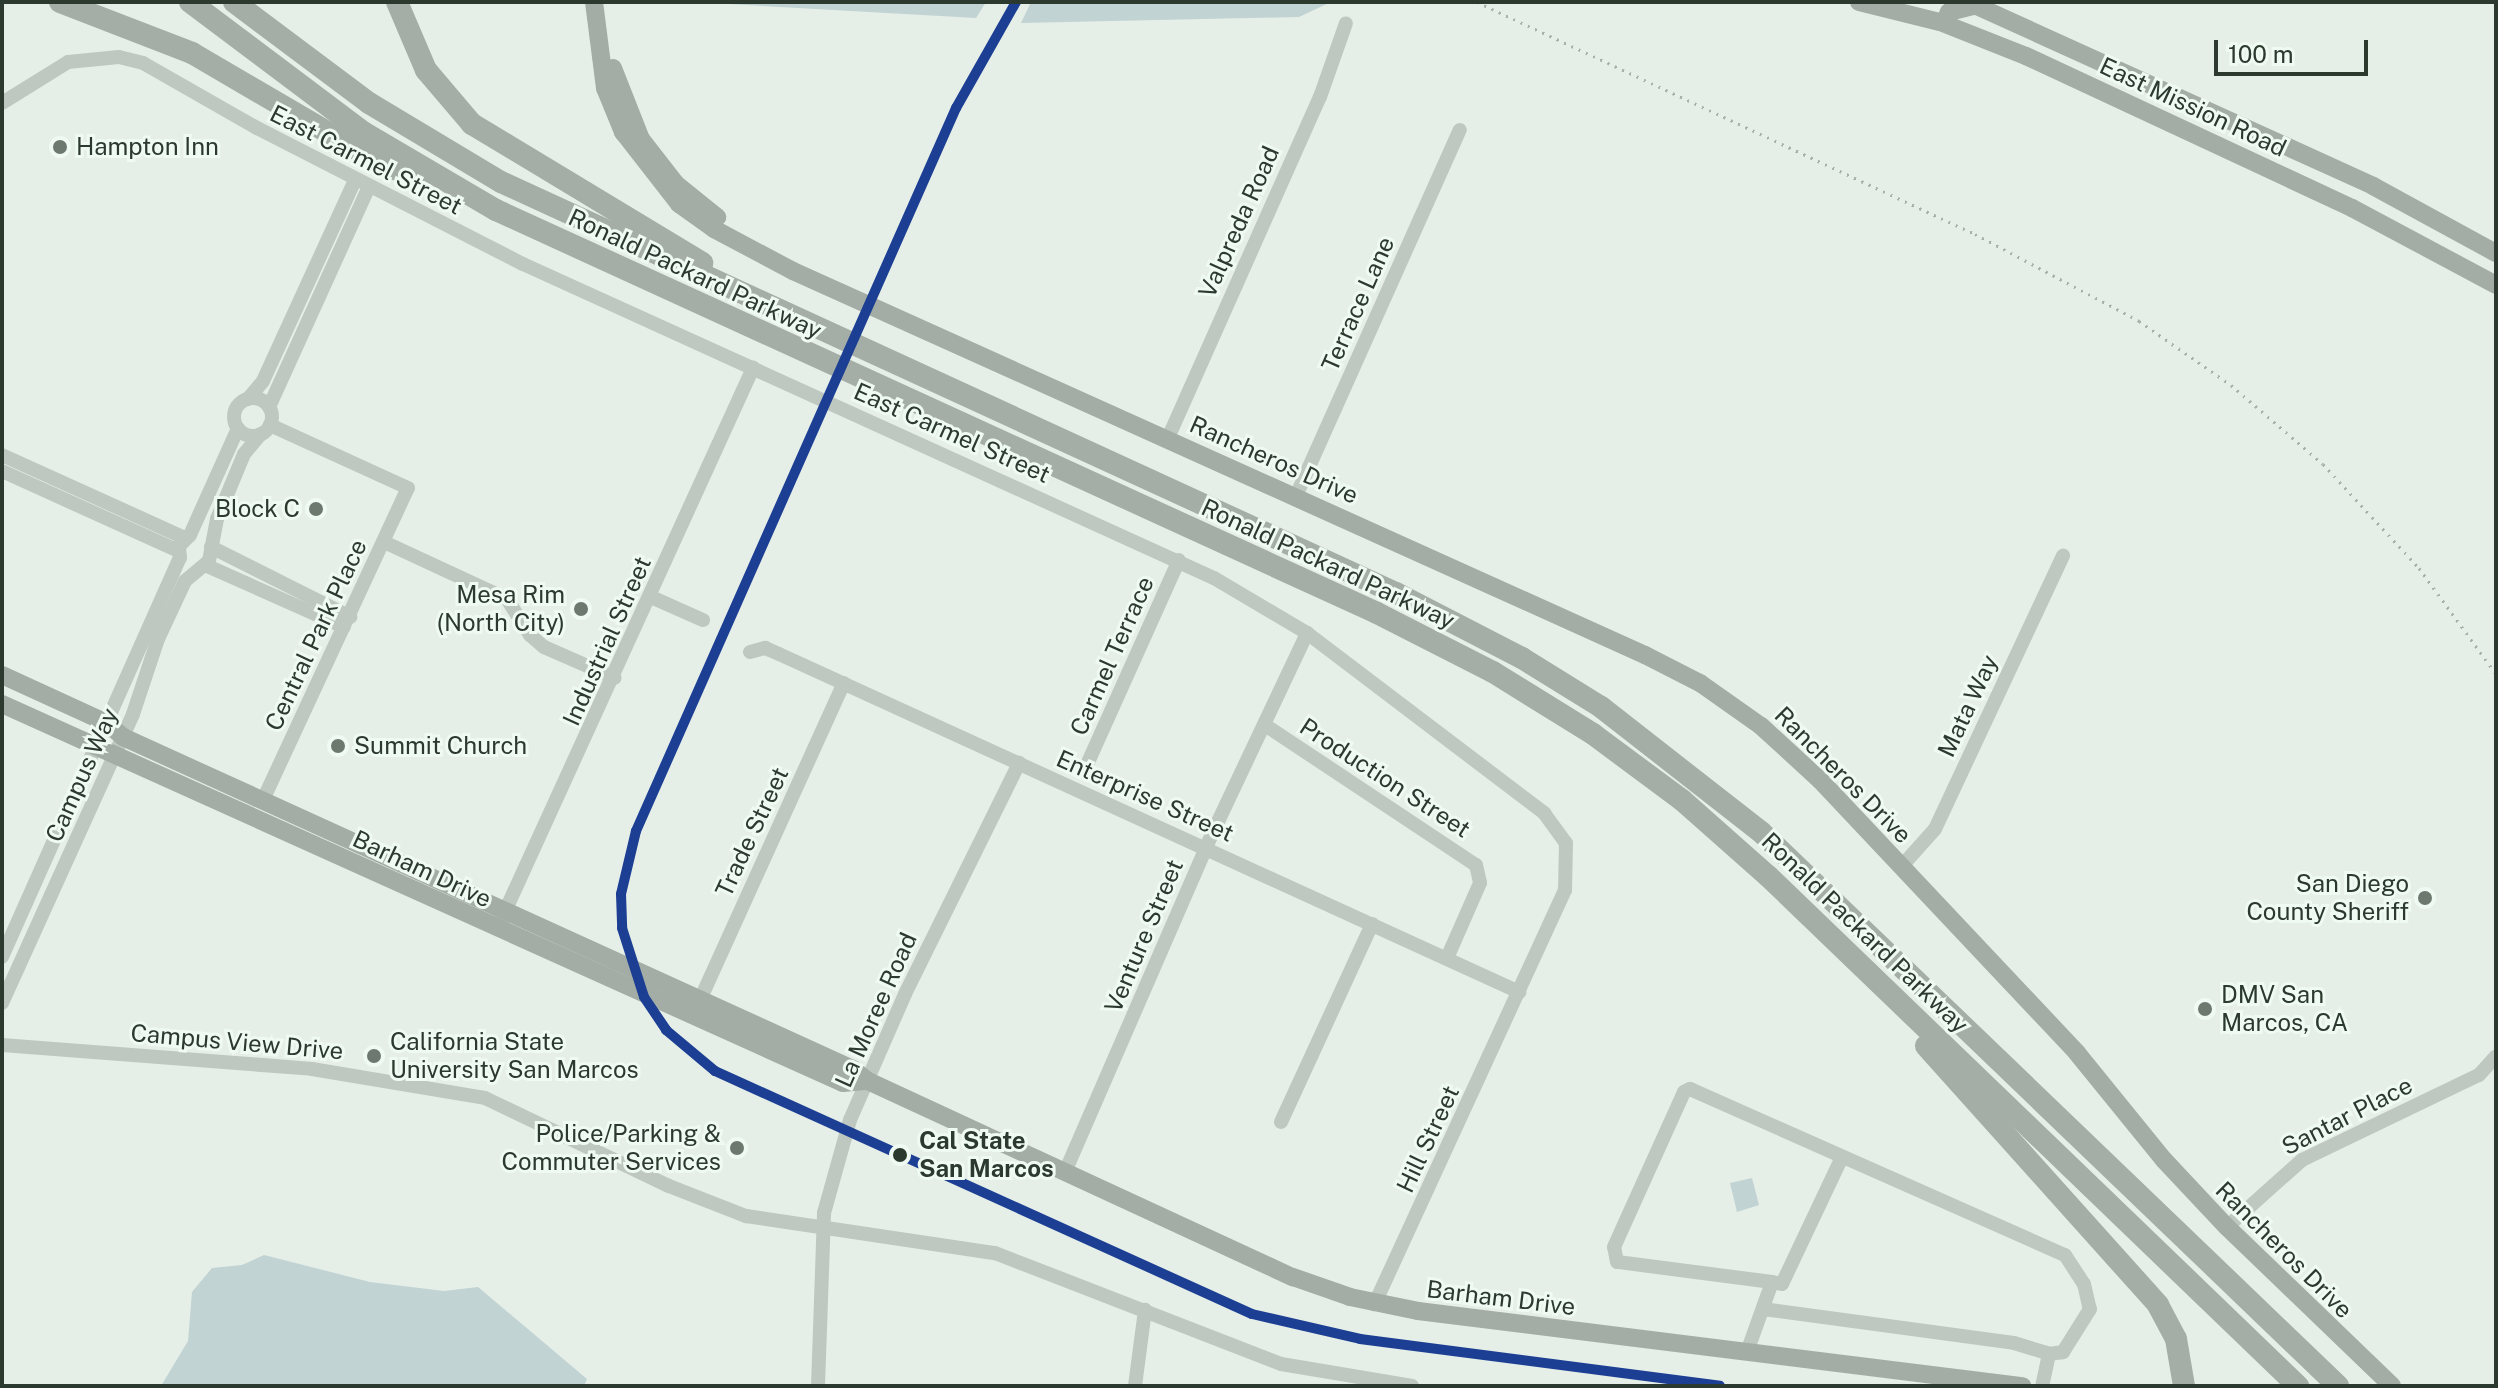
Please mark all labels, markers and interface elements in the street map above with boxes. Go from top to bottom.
scale bar [2218,24,2372,74]
text: 100 m [2228,40,2294,68]
street label: East Mission Road [2095,51,2291,163]
street label: East Carmel Street [265,99,467,221]
place label: Hampton Inn [76,133,219,161]
marker: Hampton Inn [51,138,69,156]
street label: Valpreda Road [1193,142,1285,302]
street label: Ronald Packard Parkway [564,203,826,345]
street label: Terrace Lane [1315,232,1401,376]
street label: East Carmel Street [850,377,1054,489]
street label: Rancheros Drive [1185,410,1363,510]
street label: Ronald Packard Parkway [1197,493,1459,635]
place label: Block C [215,495,300,523]
marker: Block C [307,500,325,518]
street label: Central Park Place [259,535,373,735]
street label: Industrial Street [557,552,657,730]
street label: Carmel Terrace [1064,572,1160,740]
place label: Mesa Rim (North City) [437,581,565,637]
marker: Mesa Rim (North City) [572,600,590,618]
street label: Mata Way [1932,650,2004,762]
street label: Rancheros Drive [1769,701,1917,849]
street label: Campus Way [40,703,124,847]
street label: Production Street [1294,712,1476,844]
place label: Summit Church [354,732,527,760]
marker: Summit Church [329,737,347,755]
street label: Enterprise Street [1052,744,1238,848]
street label: Trade Street [709,763,795,901]
street label: Barham Drive [348,824,496,914]
street label: Ronald Packard Parkway [1756,827,1974,1039]
street label: Venture Street [1099,855,1189,1017]
place label: San Diego County Sheriff [2246,870,2409,926]
marker: San Diego County Sheriff [2416,889,2434,907]
street label: La Moree Road [829,928,923,1092]
place label: DMV San Marcos, CA [2221,981,2348,1037]
marker: DMV San Marcos, CA [2196,1000,2214,1018]
street label: Campus View Drive [129,1018,345,1066]
place label: California State University San Marcos [390,1028,639,1084]
marker: California State University San Marcos [365,1047,383,1065]
street label: Santar Place [2277,1071,2417,1161]
street label: Hill Street [1391,1081,1465,1197]
place label: Police/Parking & Commuter Services [502,1120,721,1176]
place label: Cal State San Marcos [919,1127,1054,1183]
marker: Police/Parking & Commuter Services [728,1139,746,1157]
marker: Cal State San Marcos [888,1143,912,1167]
street label: Rancheros Drive [2210,1176,2358,1324]
street label: Barham Drive [1425,1275,1577,1321]

